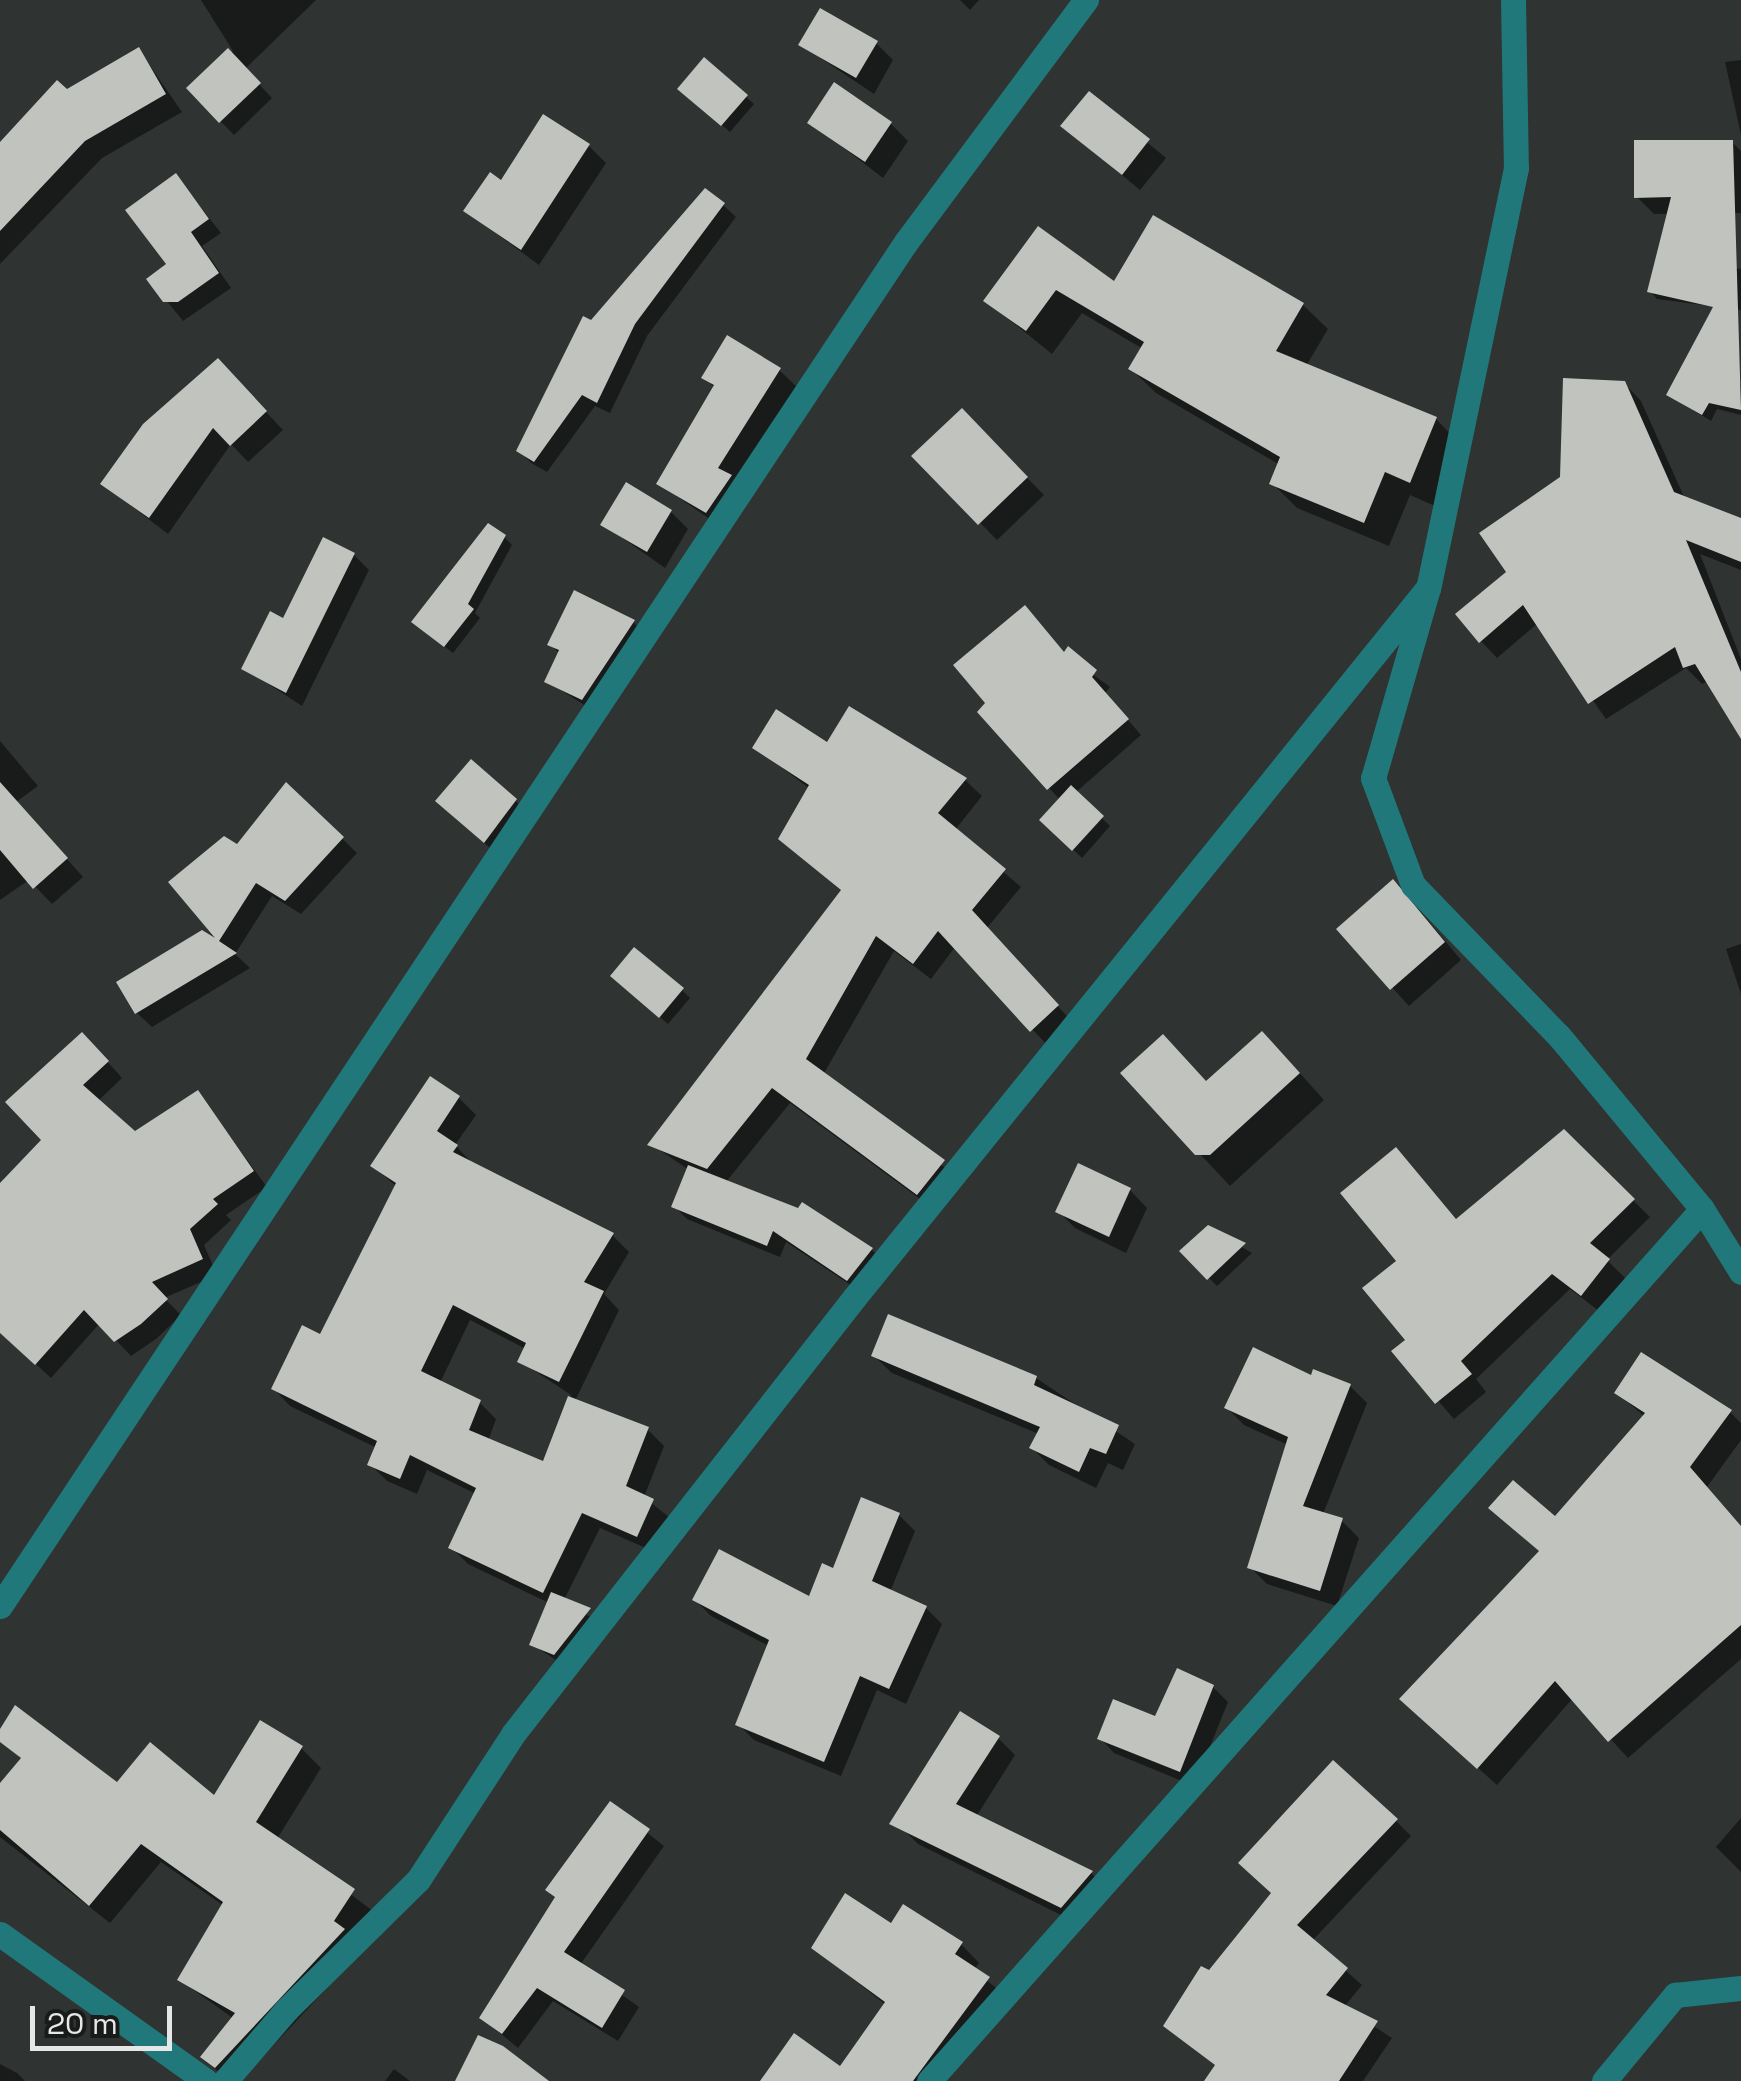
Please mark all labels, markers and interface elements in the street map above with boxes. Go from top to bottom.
scale bar [35,1986,178,2048]
text: 20 m [47,2004,118,2043]

